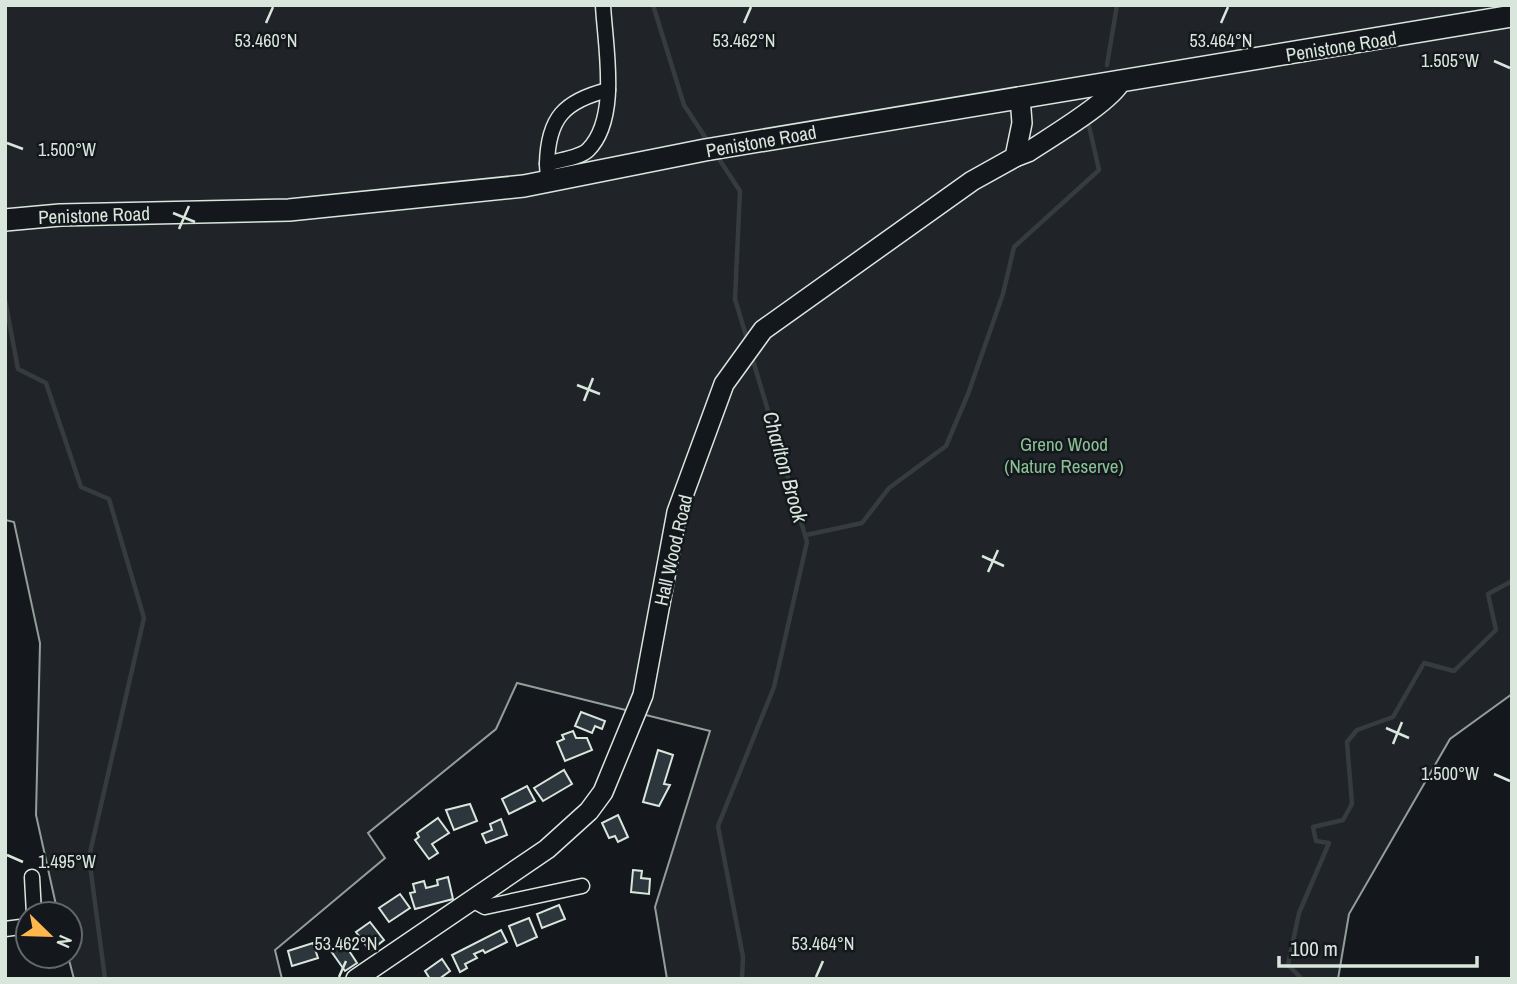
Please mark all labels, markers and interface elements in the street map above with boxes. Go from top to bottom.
street label: Penistone Road [1284,24,1398,68]
text: 53.460°N [235,28,298,53]
text: 53.462°N [713,28,776,53]
text: 53.464°N [1190,28,1253,53]
text: 1.505°W [1421,48,1479,73]
street label: Penistone Road [704,118,818,164]
text: 1.500°W [38,137,96,162]
street label: Penistone Road [38,200,150,230]
water label: Charlton Brook [756,408,816,527]
park label: Greno Wood (Nature Reserve) [1004,431,1124,479]
street label: Hall Wood Road [648,492,698,608]
text: 1.500°W [1421,761,1479,786]
text: 1.495°W [38,849,96,874]
north arrow [14,900,84,970]
scale bar [1279,925,1477,969]
text: N [50,931,79,952]
text: 53.462°N [315,931,378,956]
text: 53.464°N [792,931,855,956]
text: 100 m [1290,934,1338,963]

